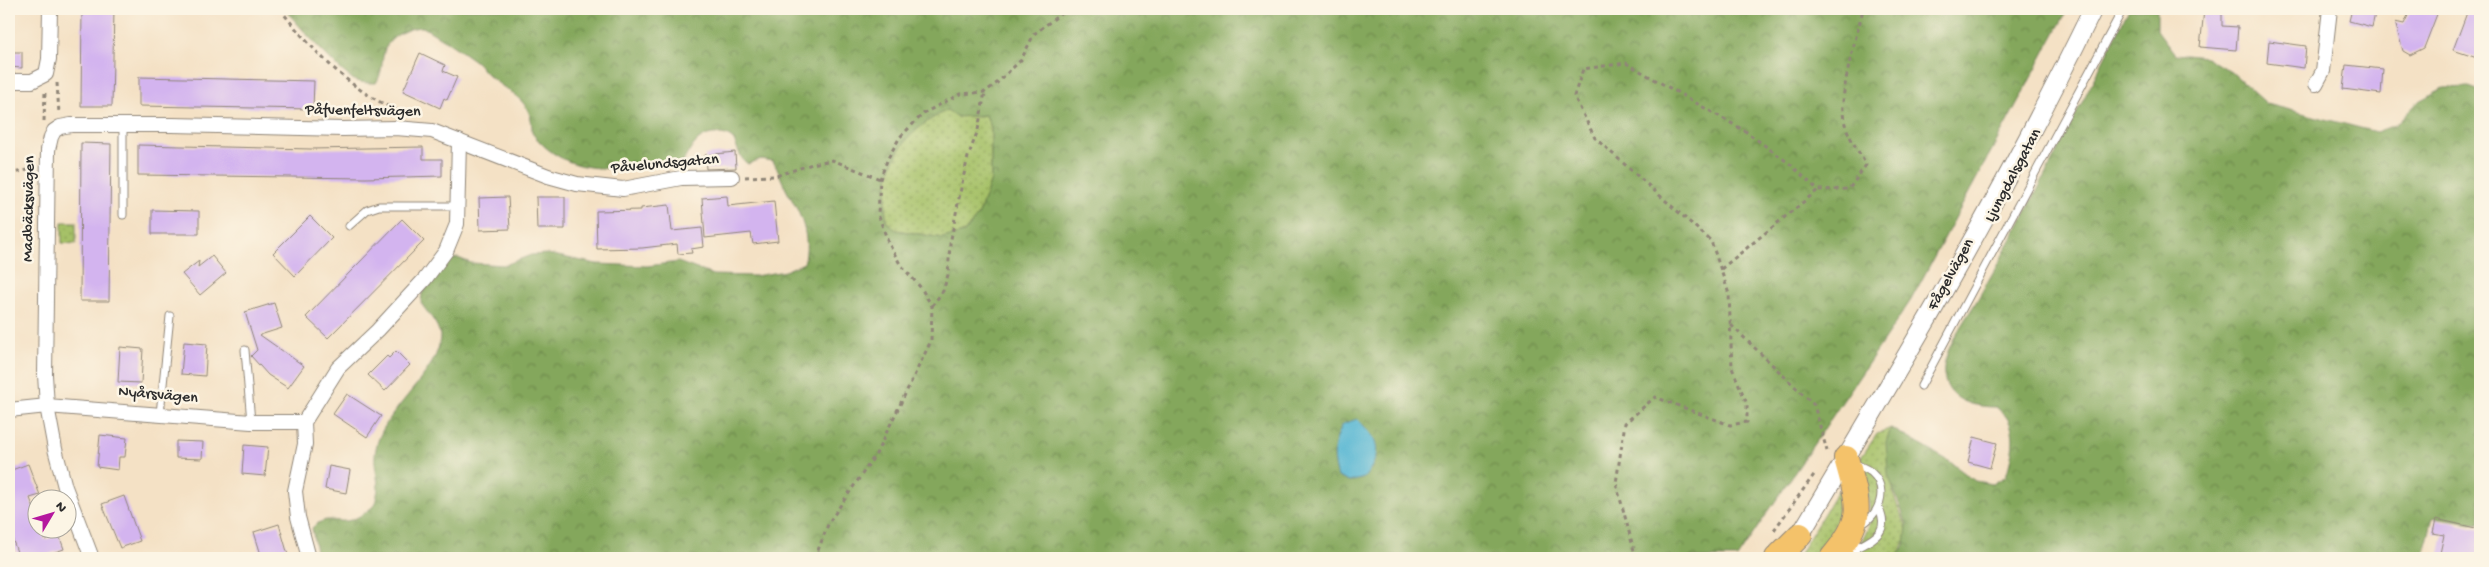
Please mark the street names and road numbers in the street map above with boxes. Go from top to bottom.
street label: Påfvenfeltsvägen [304,101,421,123]
street label: Ljungdalsgatan [1981,126,2047,226]
street label: Påvelundsgatan [609,151,720,179]
street label: Madbäcksvägen [20,155,40,262]
street label: Fågelvägen [1924,236,1980,315]
street label: Nyårsvägen [117,383,199,409]

